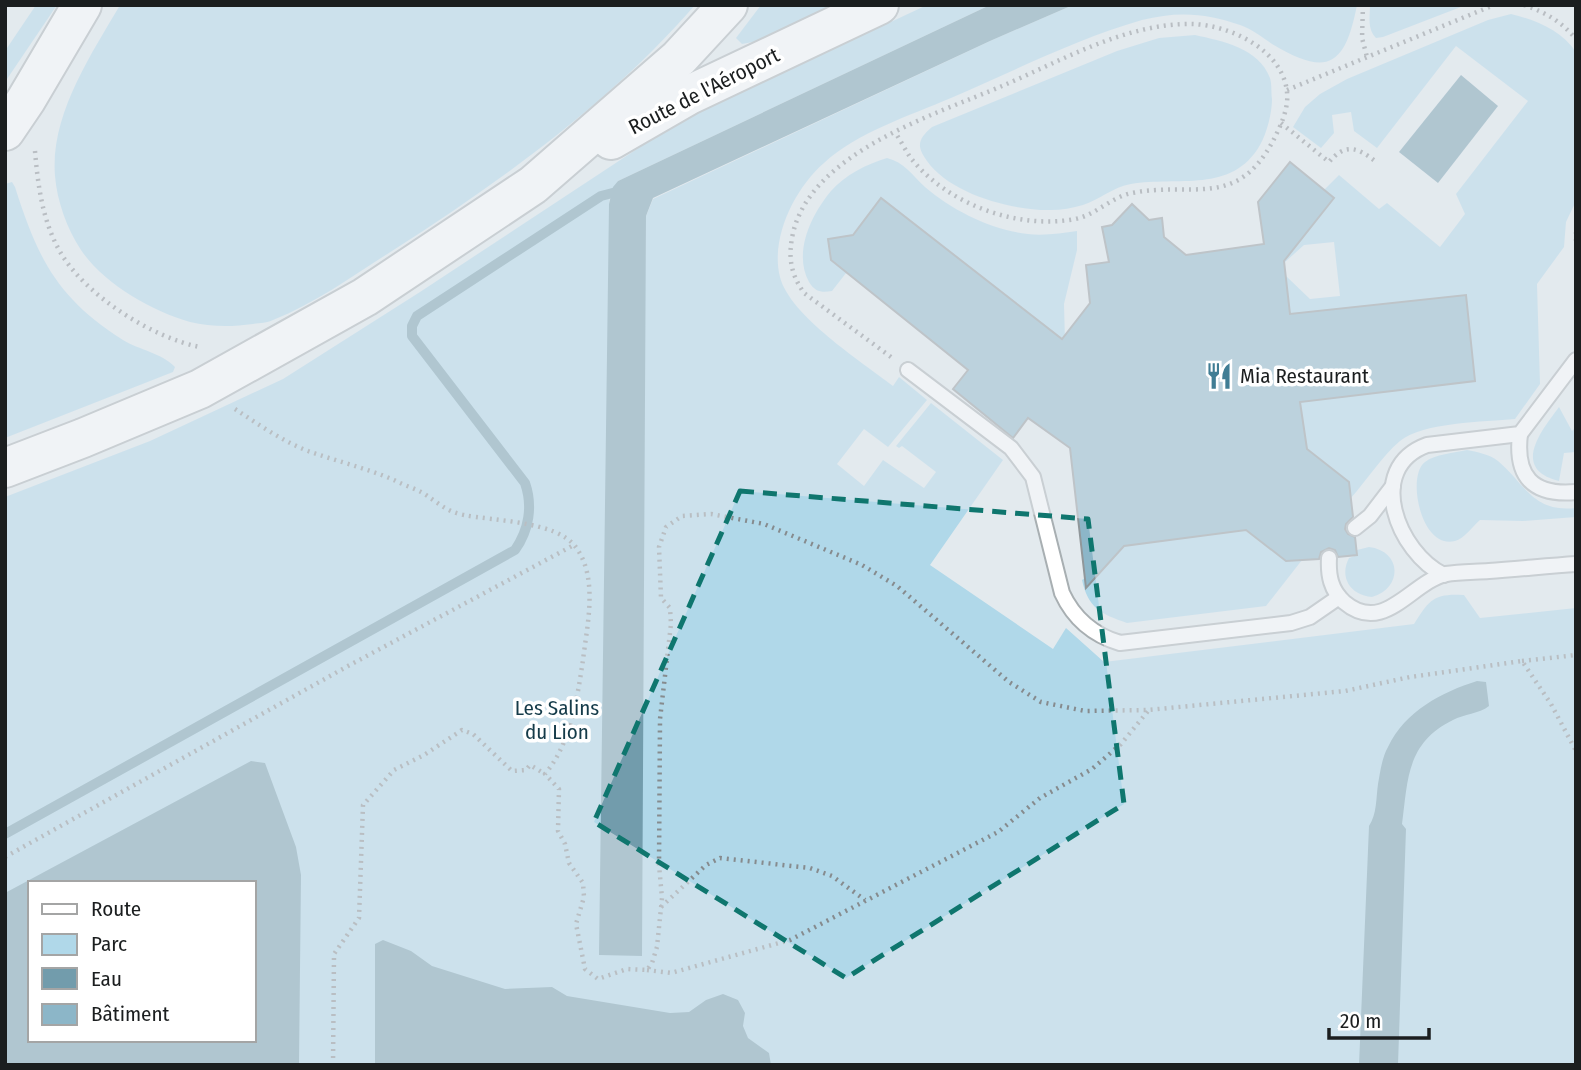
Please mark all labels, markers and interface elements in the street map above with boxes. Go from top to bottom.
street label: Route de l'Aéroport [624,42,784,140]
restaurant icon: Mia Restaurant [1204,361,1234,391]
place label: Mia Restaurant [1240,363,1369,389]
park label: Les Salins du Lion [515,695,599,745]
legend [28,881,256,1042]
text: Route [91,896,141,922]
text: Parc [91,931,127,957]
text: Eau [91,966,122,992]
scale bar [1329,996,1429,1040]
text: Bâtiment [91,1001,170,1027]
text: 20 m [1340,1008,1381,1034]

